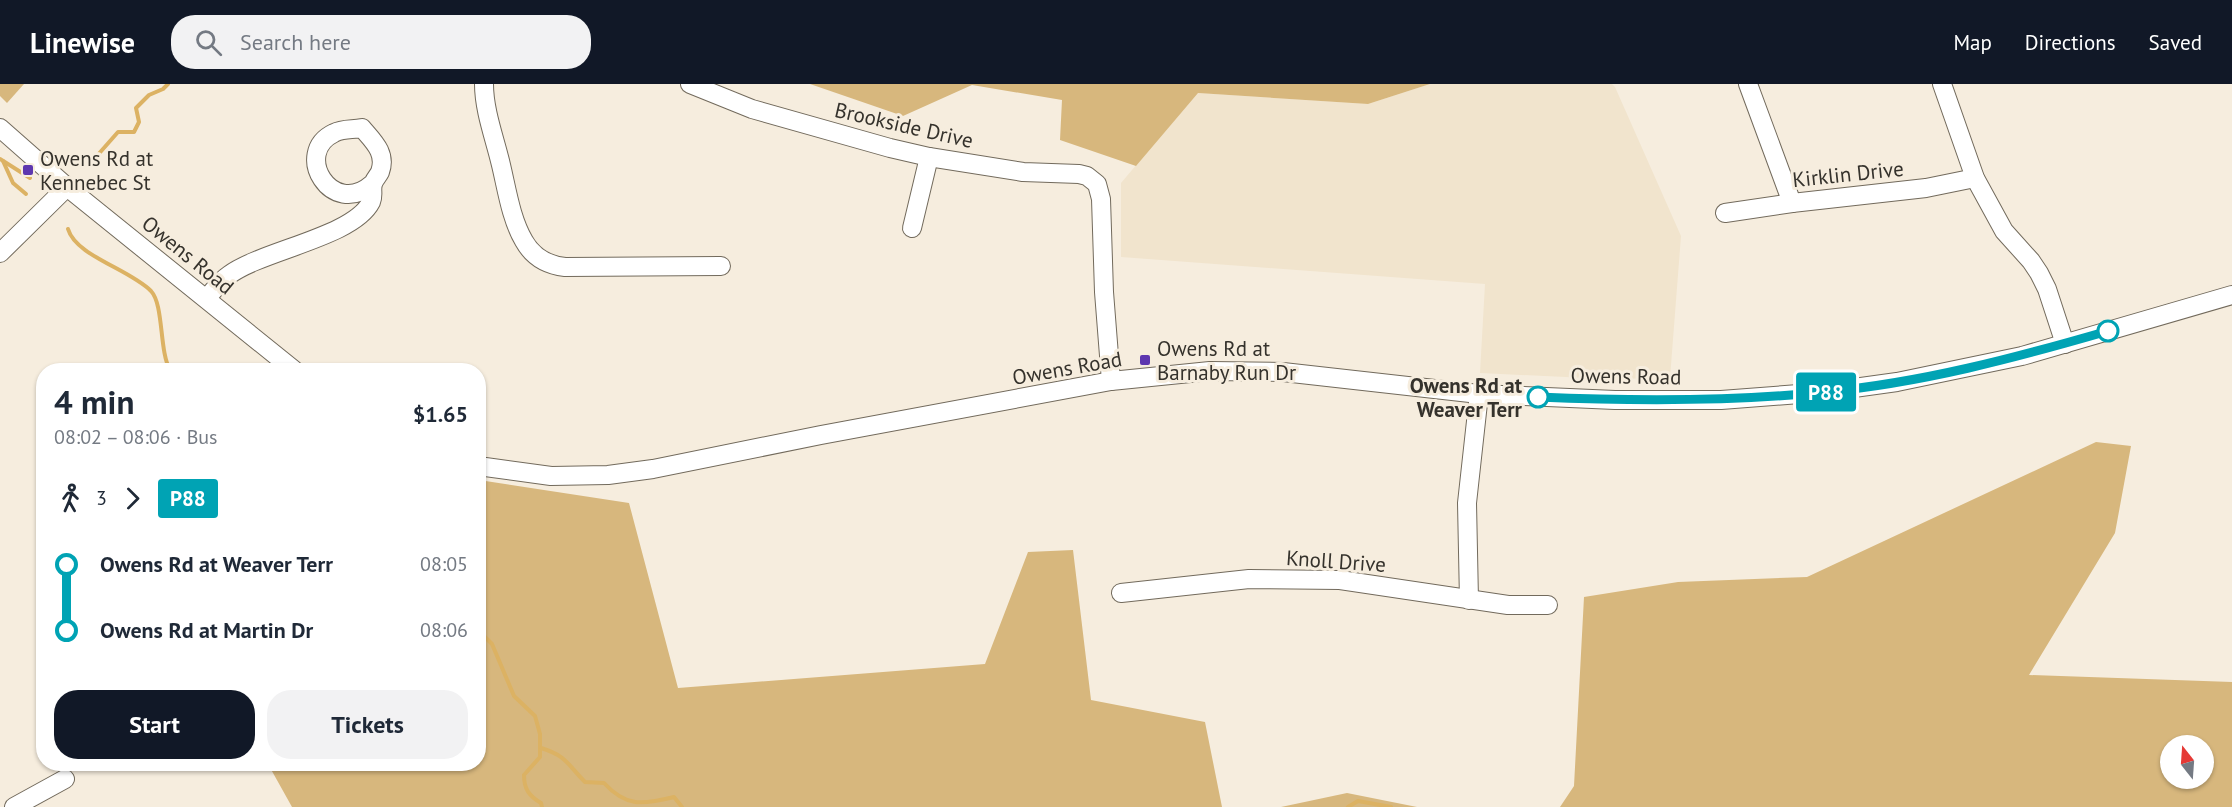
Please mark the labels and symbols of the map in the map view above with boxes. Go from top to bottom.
street label: Brookside Drive [832,96,976,154]
place label: Owens Rd at Kennebec St [40,145,153,196]
street label: Kirklin Drive [1791,155,1905,193]
marker: Owens Rd at Kennebec St [21,163,35,177]
street label: Owens Road [137,210,239,300]
unlabelled marker [2097,320,2119,342]
place label: Owens Rd at Barnaby Run Dr [1157,335,1296,386]
street label: Owens Road [1010,345,1124,391]
marker: Owens Rd at Barnaby Run Dr [1138,353,1152,367]
street label: Owens Road [1570,362,1682,390]
place label: Owens Rd at Weaver Terr [1410,372,1523,423]
line badge: P88 [1792,372,1860,412]
marker: Owens Rd at Weaver Terr [1527,386,1549,408]
street label: Knoll Drive [1285,544,1387,578]
north arrow [2160,735,2214,789]

